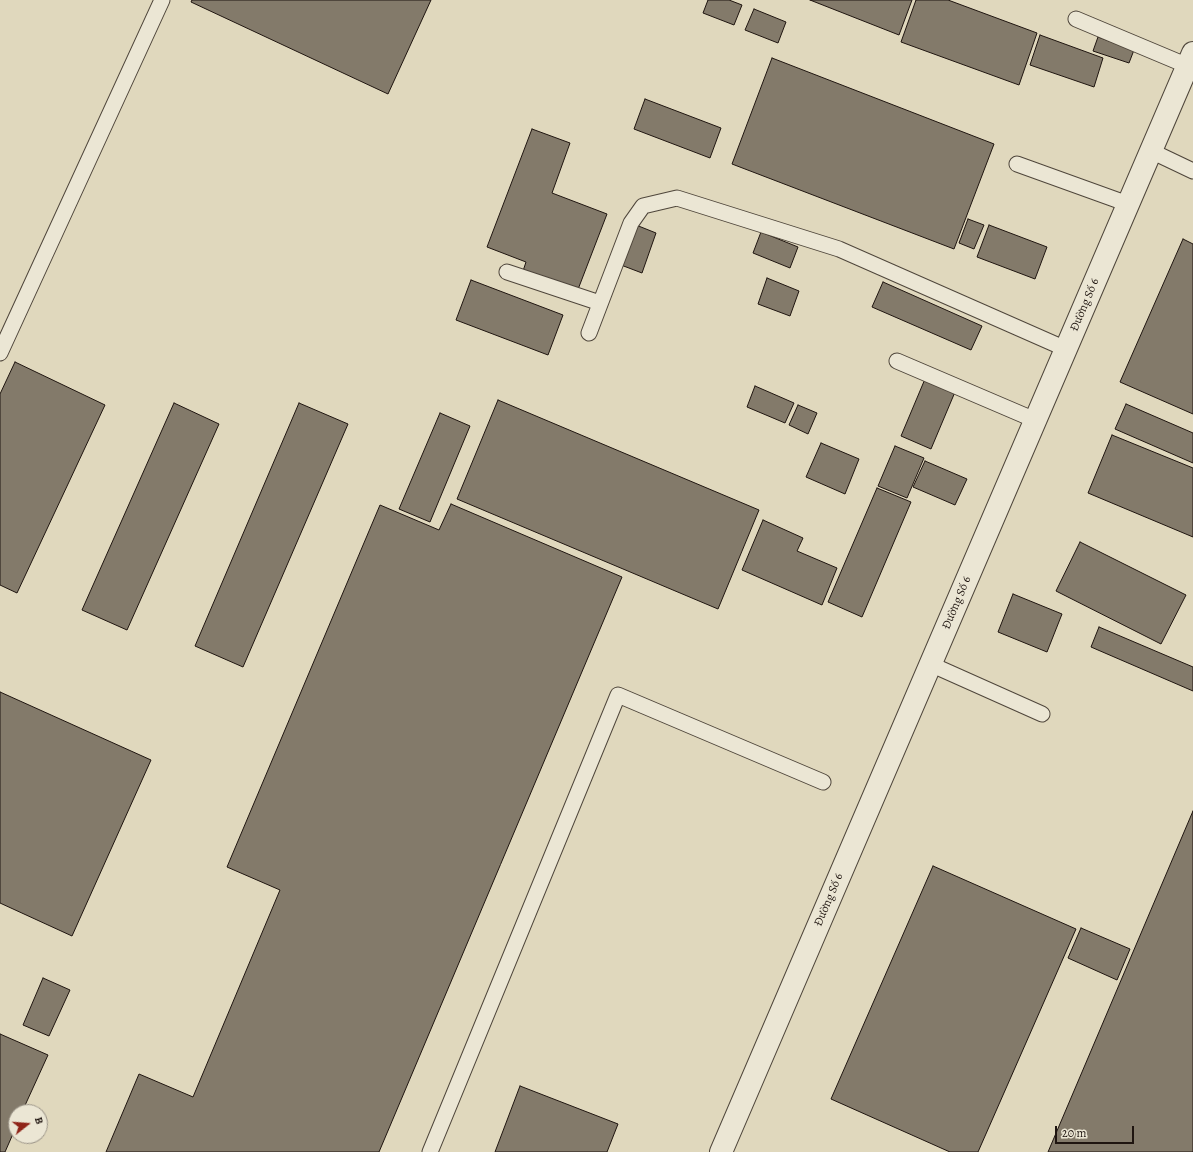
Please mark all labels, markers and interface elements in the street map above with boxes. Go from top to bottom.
street label: Đường Số 6 [1067,276,1103,334]
street label: Đường Số 6 [939,574,975,632]
street label: Đường Số 6 [811,871,847,929]
north arrow [8,1104,48,1144]
text: B [31,1115,47,1126]
scale bar [1057,1118,1136,1144]
text: 20 m [1062,1125,1086,1141]

